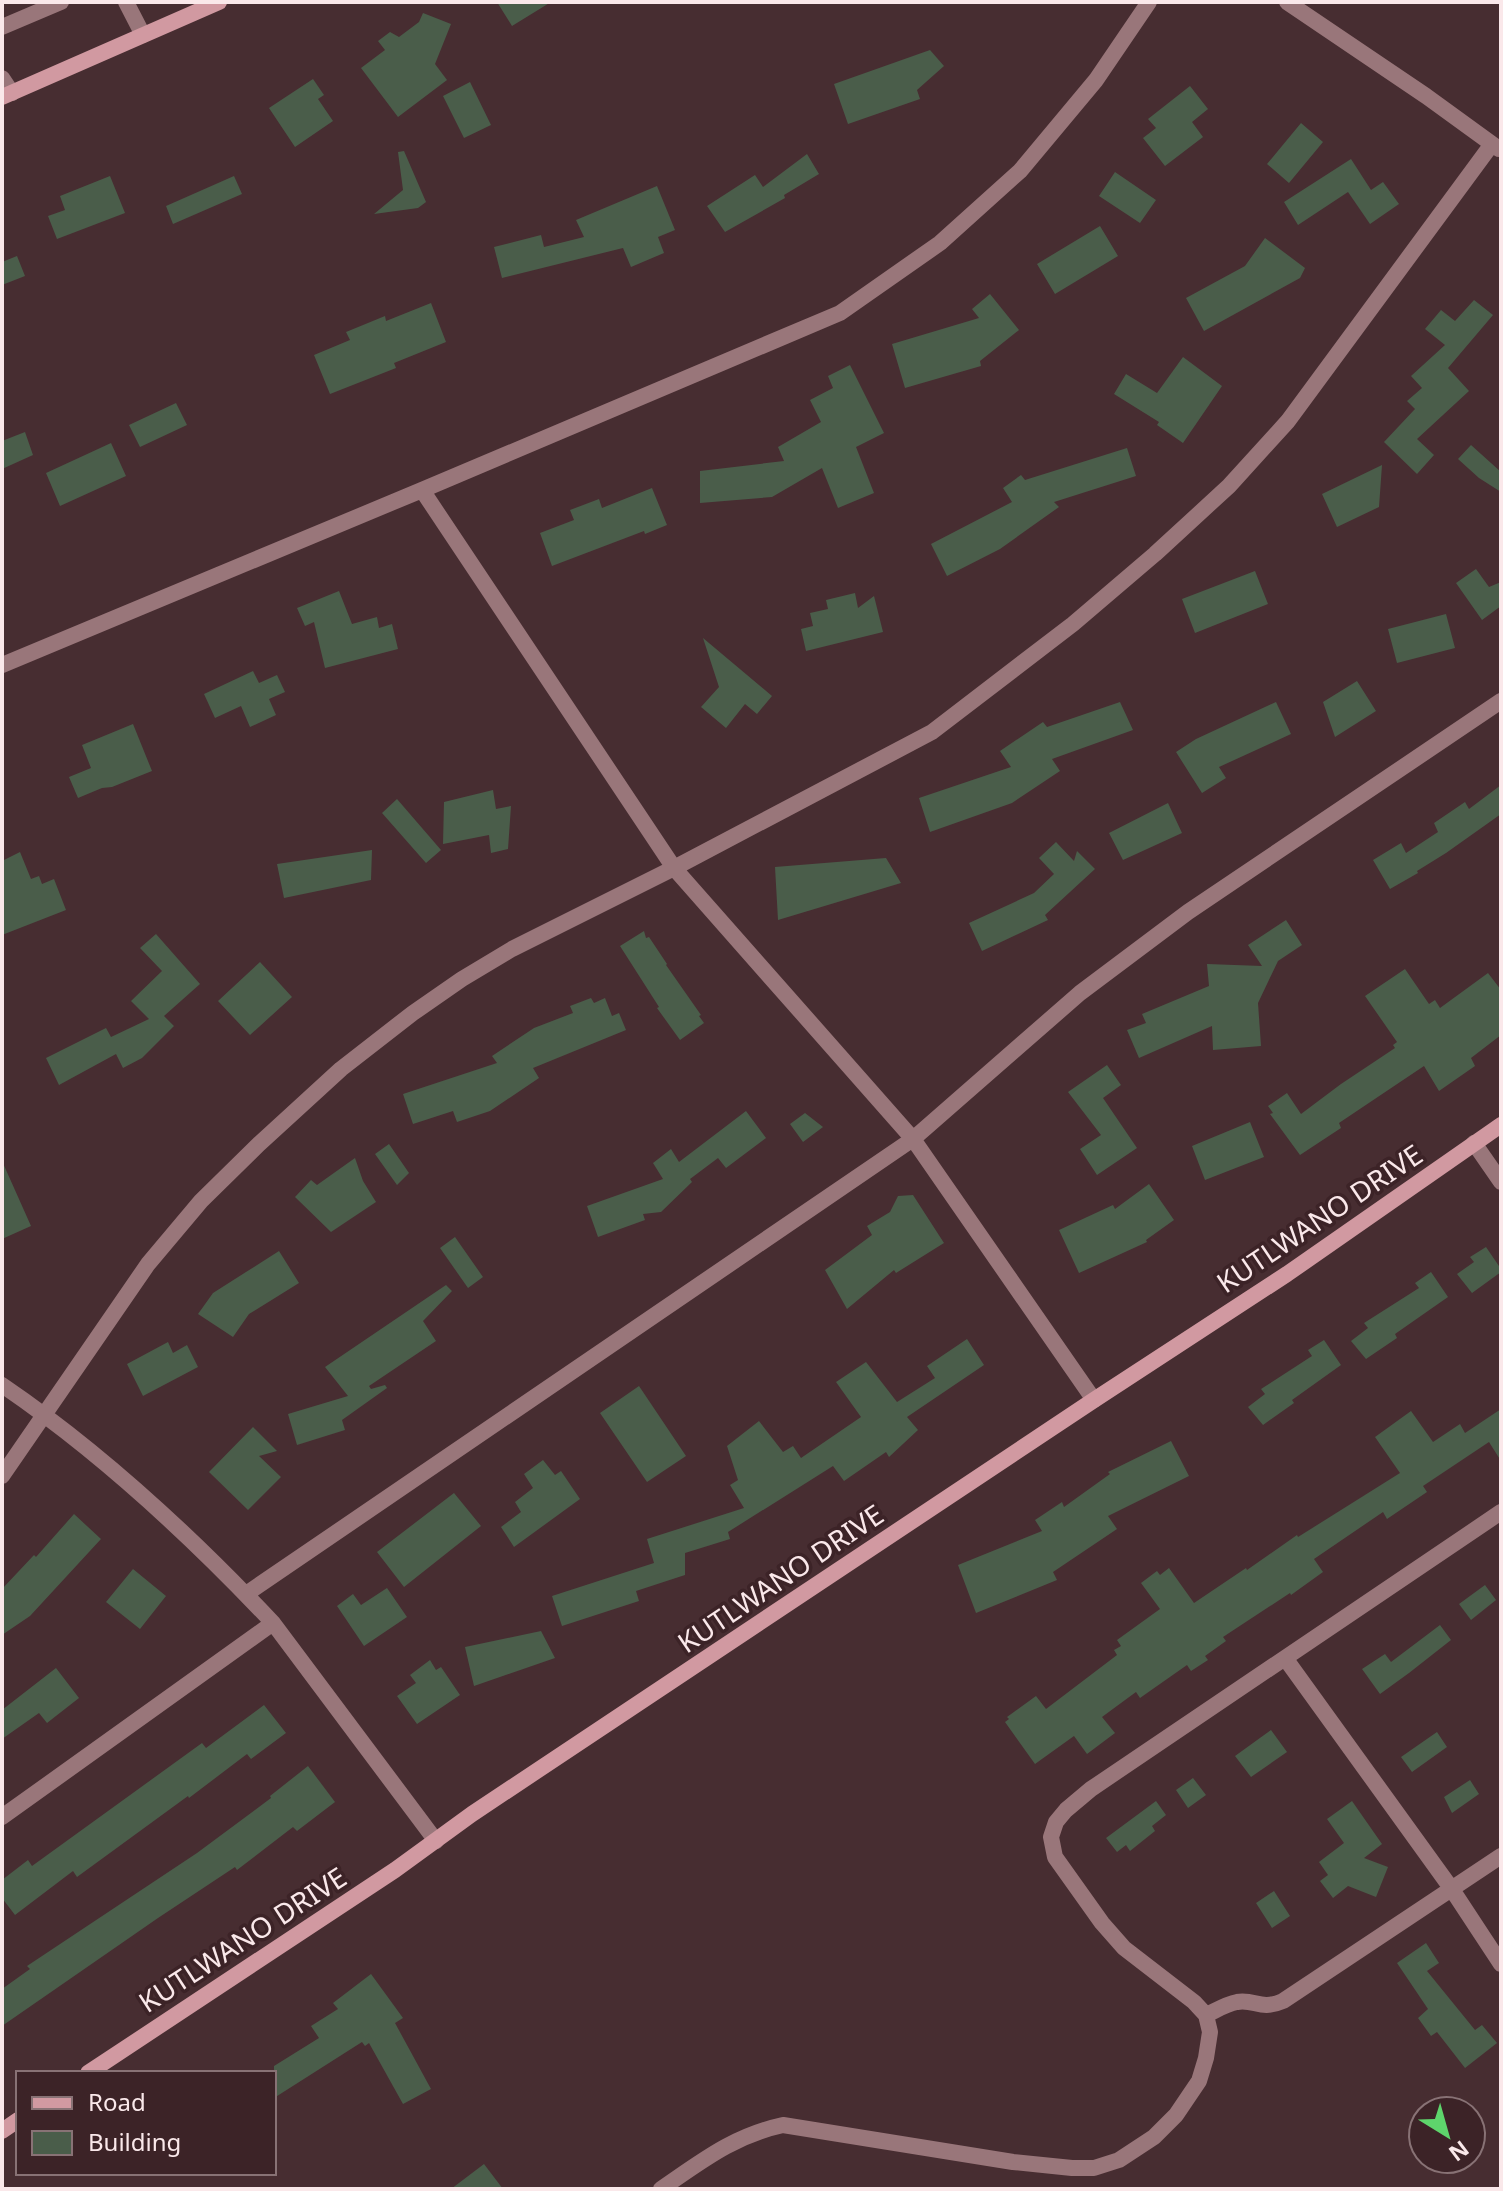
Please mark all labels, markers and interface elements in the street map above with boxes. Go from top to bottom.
street label: KUTLWANO DRIVE [1209,1135,1429,1301]
street label: KUTLWANO DRIVE [670,1495,890,1661]
street label: KUTLWANO DRIVE [131,1858,353,2020]
legend [16,2071,276,2175]
text: Road [88,2085,146,2118]
north arrow [1407,2095,1487,2175]
text: Building [88,2125,181,2158]
text: N [1443,2134,1476,2169]

